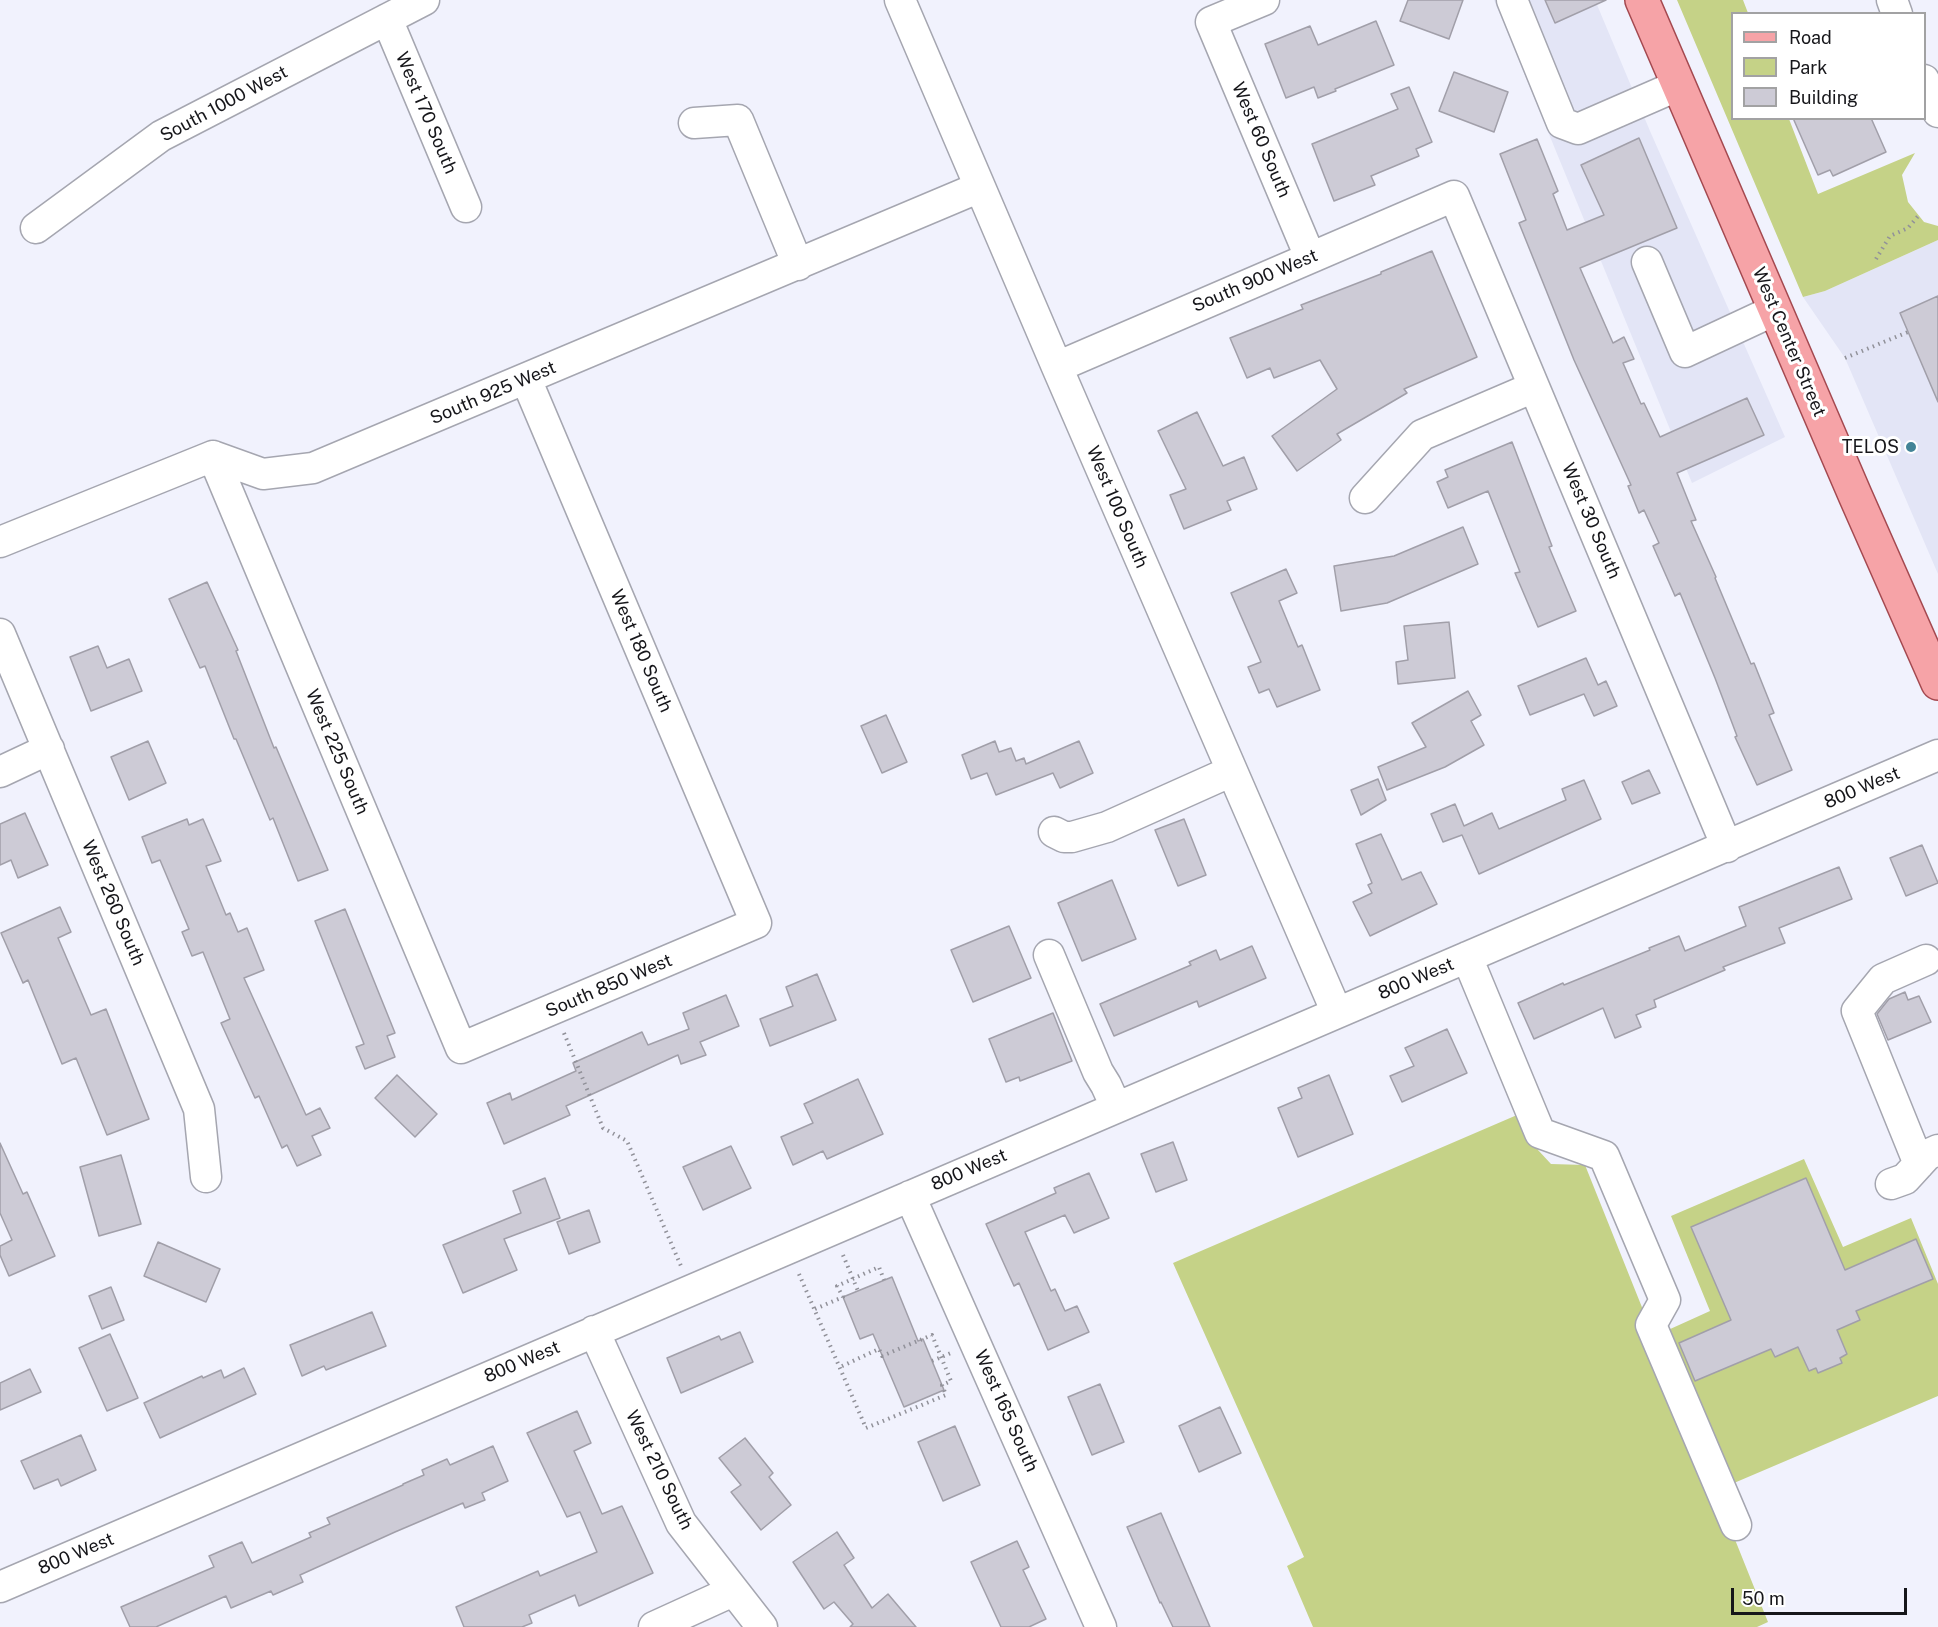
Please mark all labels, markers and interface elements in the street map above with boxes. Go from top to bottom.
legend [1731,12,1926,120]
text: Road [1789,27,1832,48]
street label: West 170 South [391,49,461,177]
text: Park [1789,57,1827,78]
street label: South 1000 West [157,61,291,147]
street label: West 60 South [1227,79,1295,201]
text: Building [1789,87,1858,108]
street label: South 900 West [1189,245,1321,317]
street label: West Center Street [1748,264,1830,420]
street label: South 925 West [427,357,559,429]
place label: TELOS [1842,436,1899,458]
marker: TELOS [1904,440,1918,454]
street label: West 100 South [1082,443,1152,571]
street label: West 30 South [1557,460,1625,582]
street label: West 180 South [605,586,677,716]
street label: West 225 South [301,686,373,818]
street label: 800 West [1821,762,1903,814]
street label: West 260 South [77,837,149,969]
street label: South 850 West [542,950,676,1022]
street label: 800 West [1375,953,1457,1005]
street label: 800 West [928,1144,1010,1196]
street label: 800 West [481,1336,563,1388]
street label: West 165 South [969,1347,1043,1475]
street label: West 210 South [621,1407,697,1533]
street label: 800 West [35,1528,117,1580]
scale bar [1734,1576,1910,1614]
text: 50 m [1742,1588,1785,1609]

